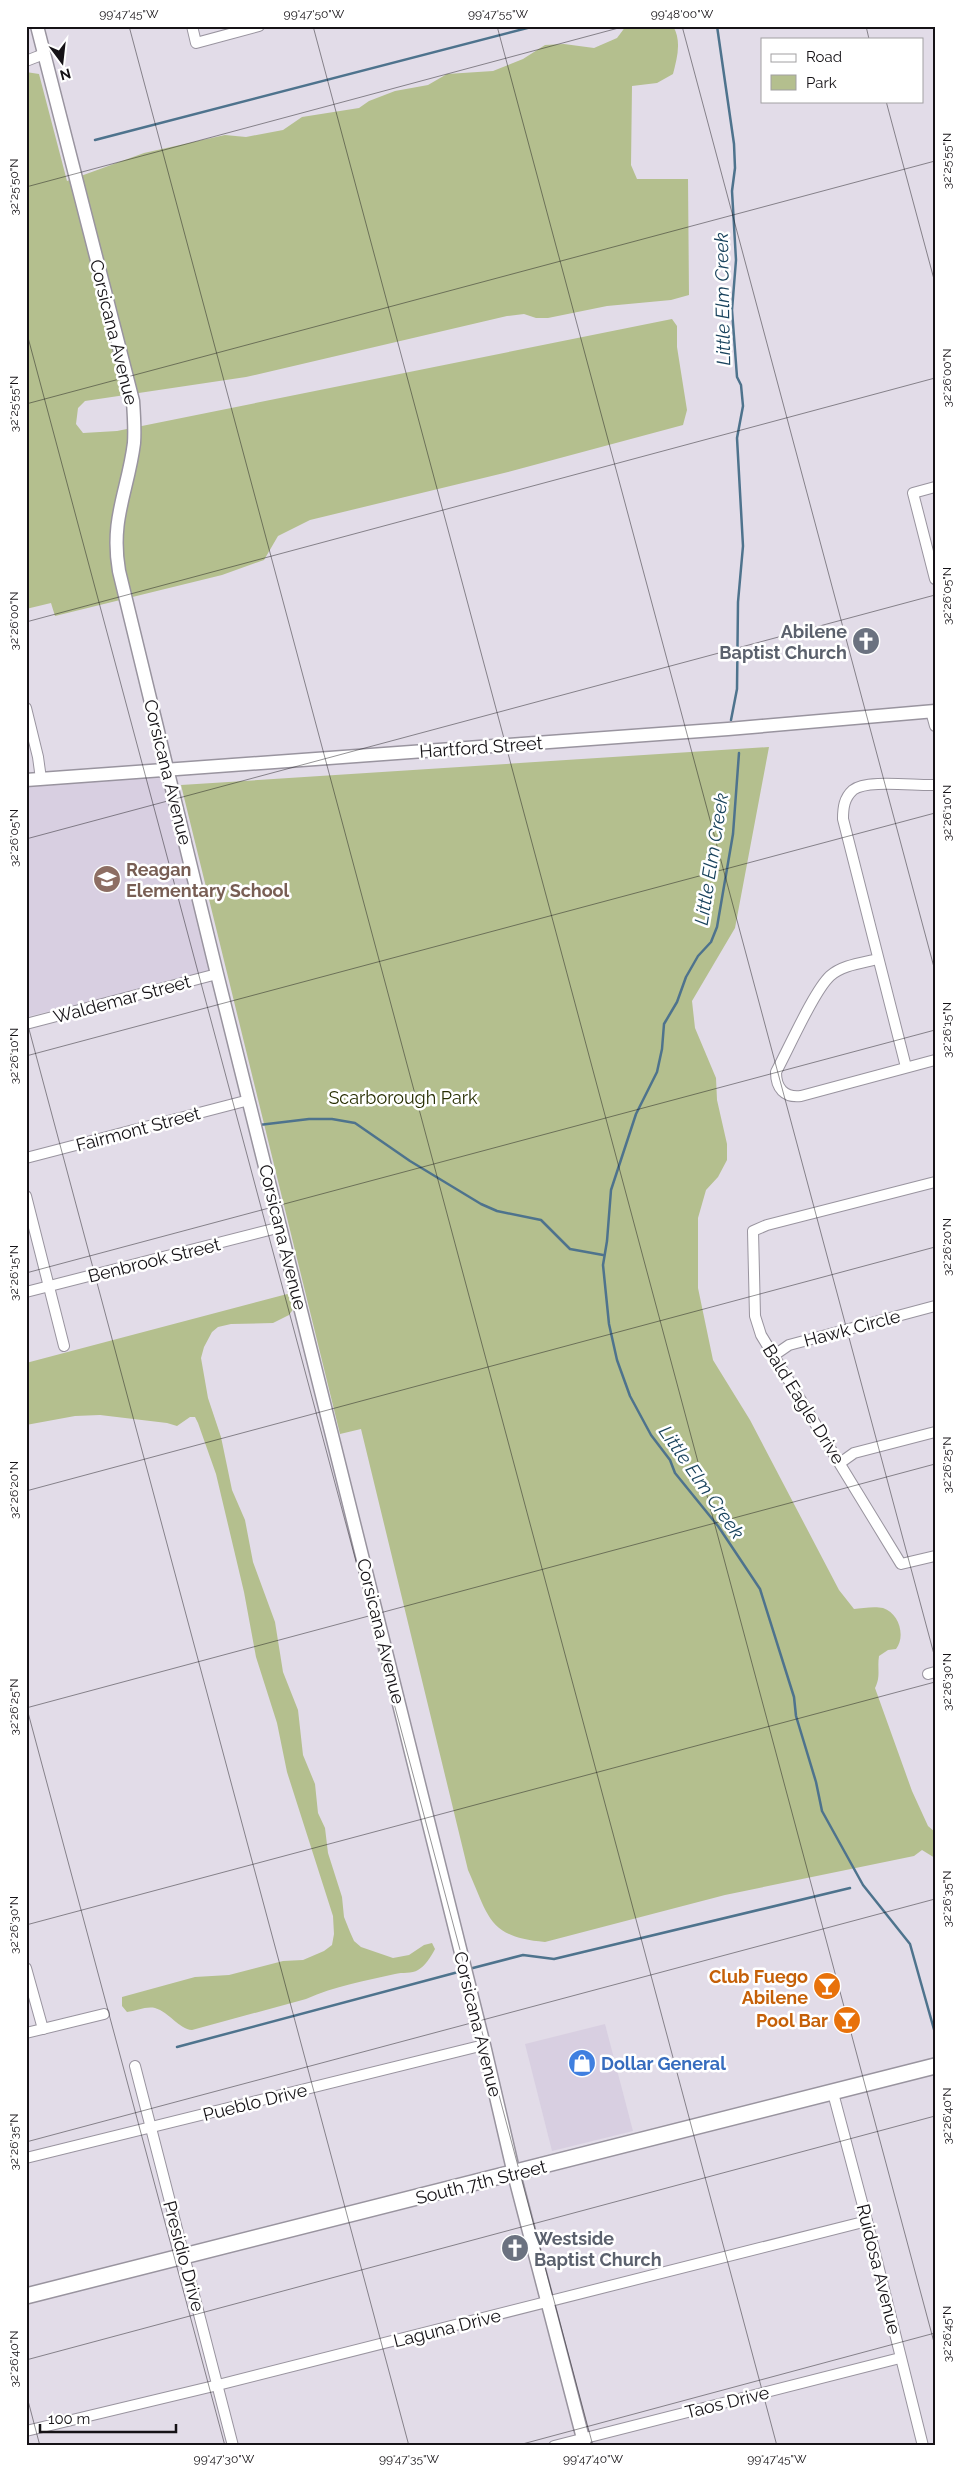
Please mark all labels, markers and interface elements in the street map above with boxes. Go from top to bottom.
text: 99°47'45"W [99,7,159,21]
text: 99°47'50"W [284,7,345,21]
text: 99°47'55"W [468,7,528,21]
text: 99°48'00"W [651,7,714,21]
north arrow [38,38,88,88]
legend [761,38,924,102]
text: Road [806,48,842,66]
text: N [58,65,73,84]
text: Park [806,74,837,92]
text: 32°25'55"N [940,133,954,189]
text: 32°25'50"N [7,158,21,216]
water label: Little Elm Creek [710,232,734,366]
street label: Corsicana Avenue [86,257,142,407]
text: 32°26'00"N [940,349,954,407]
text: 32°25'55"N [7,376,21,432]
text: 32°26'05"N [940,567,954,625]
text: 32°26'00"N [7,592,21,650]
place label: Abilene Baptist Church [719,621,847,663]
church icon: Abilene Baptist Church [851,626,881,656]
street label: Corsicana Avenue [140,697,196,847]
street label: Hartford Street [419,732,543,762]
text: 32°26'10"N [940,785,954,841]
water label: Little Elm Creek [690,791,732,927]
text: 32°26'05"N [7,809,21,867]
place label: Reagan Elementary School [126,859,290,901]
school or university icon: Reagan Elementary School [92,864,122,894]
street label: Waldemar Street [51,971,193,1027]
text: 32°26'15"N [940,1002,954,1058]
text: 32°26'10"N [7,1028,21,1084]
park label: Scarborough Park [328,1087,478,1108]
street label: Fairmont Street [74,1102,202,1156]
street label: Corsicana Avenue [255,1162,311,1312]
text: 32°26'20"N [940,1218,954,1276]
street label: Benbrook Street [86,1233,222,1287]
text: 32°26'15"N [7,1245,21,1301]
street label: Hawk Circle [801,1305,903,1351]
street label: Bald Eagle Drive [759,1340,850,1468]
water label: Little Elm Creek [655,1421,749,1543]
text: 32°26'25"N [940,1436,954,1494]
text: 32°26'20"N [7,1461,21,1519]
street label: Corsicana Avenue [353,1556,409,1706]
text: 32°26'30"N [940,1653,954,1711]
text: 32°26'25"N [7,1678,21,1736]
text: 32°26'35"N [940,1870,954,1928]
text: 32°26'30"N [7,1896,21,1954]
street label: Corsicana Avenue [450,1949,506,2099]
place label: Club Fuego Abilene [709,1966,808,2008]
bar icon: Club Fuego Abilene [812,1971,842,2001]
bar icon: Pool Bar [832,2005,862,2035]
place label: Pool Bar [756,2010,828,2031]
shop icon: Dollar General [567,2048,597,2078]
place label: Dollar General [601,2053,726,2074]
street label: Pueblo Drive [201,2079,310,2125]
text: 32°26'40"N [940,2087,954,2145]
text: 32°26'35"N [7,2113,21,2171]
street label: South 7th Street [413,2156,549,2208]
street label: Presidio Drive [159,2198,209,2314]
street label: Ruidosa Avenue [853,2202,905,2337]
place label: Westside Baptist Church [534,2228,662,2270]
church icon: Westside Baptist Church [500,2233,530,2263]
street label: Laguna Drive [391,2304,503,2351]
text: 32°26'45"N [940,2306,954,2362]
text: 32°26'40"N [7,2330,21,2388]
street label: Taos Drive [683,2381,772,2423]
scale bar [40,2402,176,2434]
text: 100 m [48,2410,90,2428]
text: 99°47'30"W [194,2452,255,2466]
text: 99°47'35"W [379,2452,439,2466]
text: 99°47'40"W [563,2452,623,2466]
text: 99°47'45"W [747,2452,807,2466]

